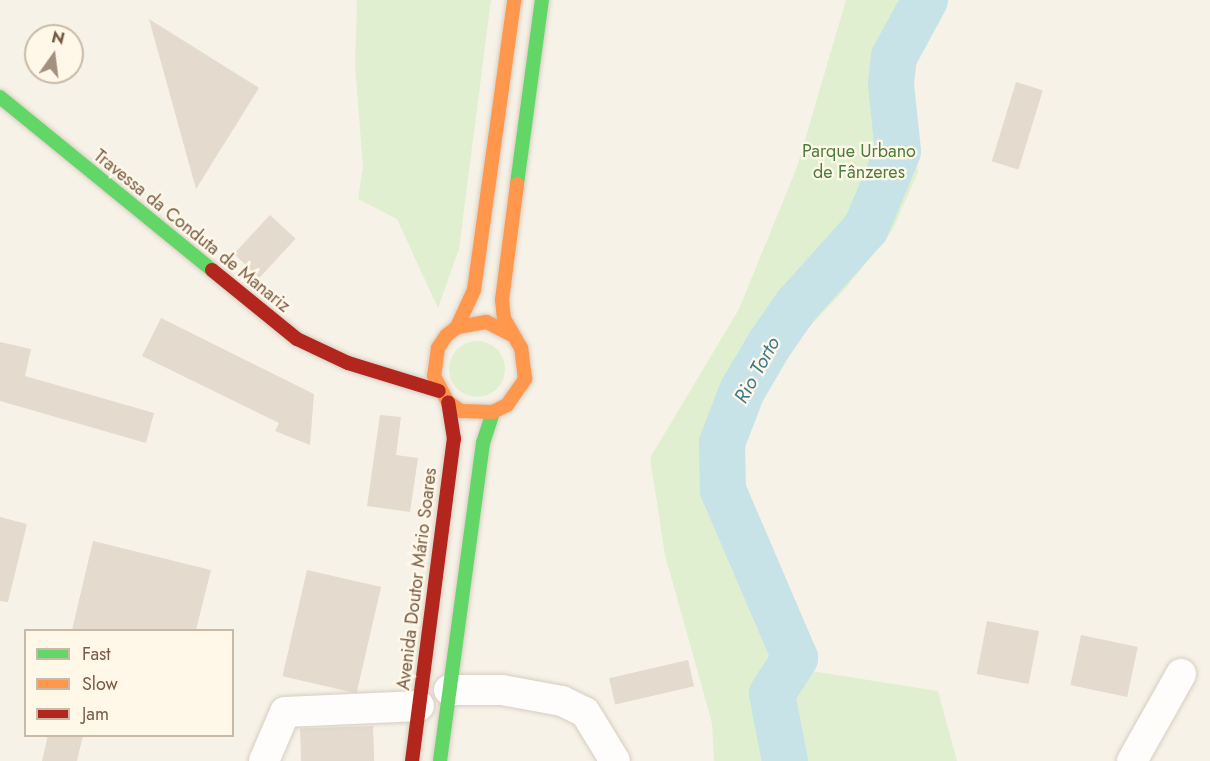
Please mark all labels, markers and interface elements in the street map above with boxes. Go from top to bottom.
north arrow [24,24,84,84]
text: N [49,25,67,51]
park label: Parque Urbano de Fânzeres [802,141,916,184]
street label: Travessa da Conduta de Manariz [89,145,295,317]
water label: Rio Torto [729,333,785,407]
street label: Avenida Doutor Mário Soares [393,467,441,691]
legend [24,629,234,737]
text: Fast [82,641,111,667]
text: Slow [82,671,118,697]
text: Jam [82,701,109,727]

